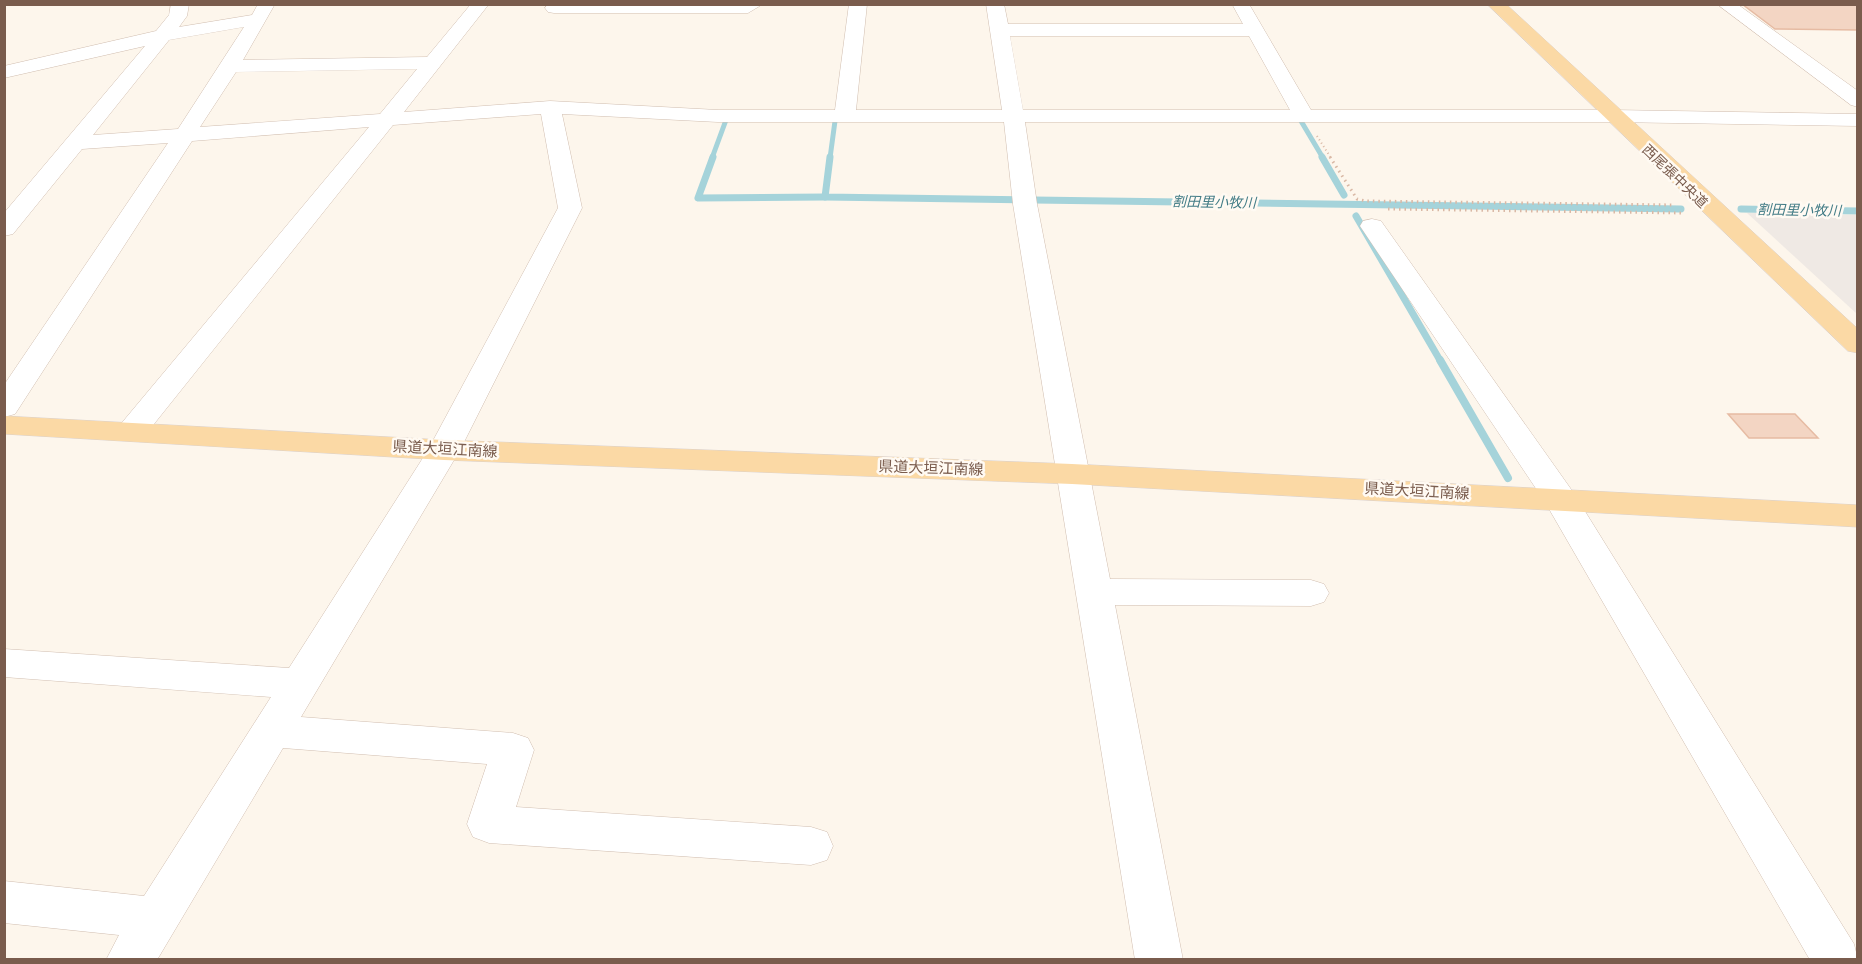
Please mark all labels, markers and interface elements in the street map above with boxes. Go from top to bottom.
street label: 西尾張中央道 [1639,141,1711,211]
water label: 割田里小牧川 [1172,193,1258,211]
water label: 割田里小牧川 [1757,201,1843,219]
street label: 県道大垣江南線 [392,437,498,460]
street label: 県道大垣江南線 [878,457,984,478]
street label: 県道大垣江南線 [1364,479,1470,502]

